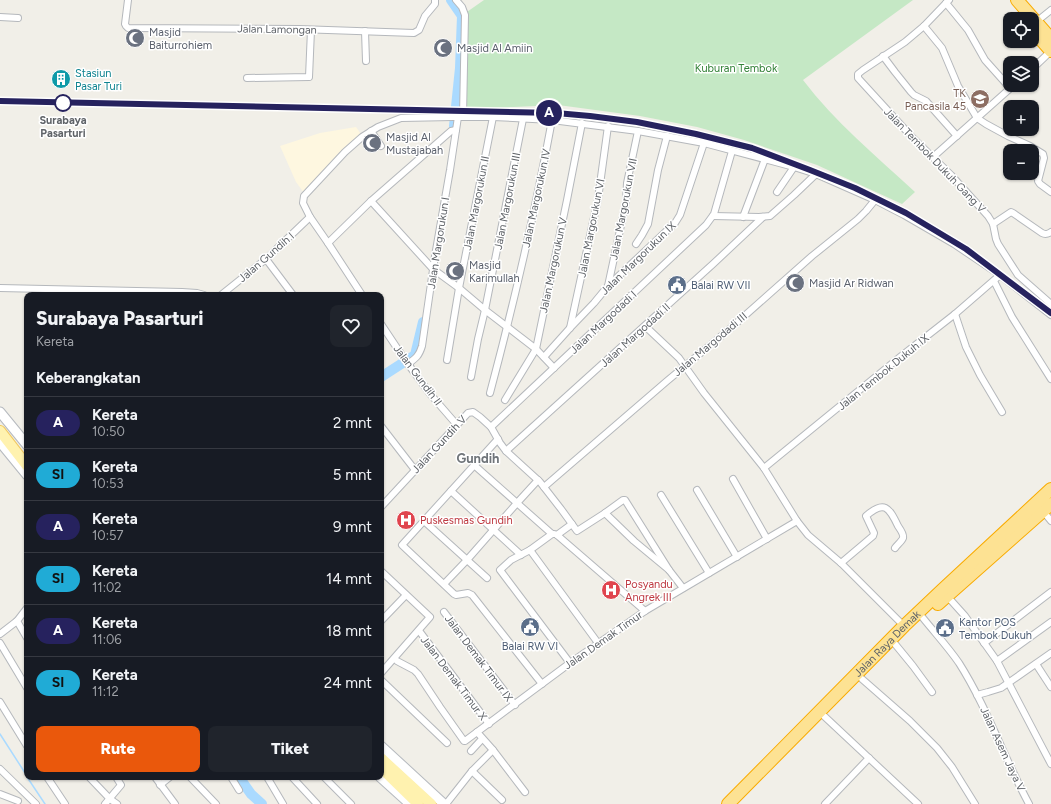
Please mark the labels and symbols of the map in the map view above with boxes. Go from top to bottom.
street label: Jalan Lamongan [237,22,317,37]
place label: Masjid Baiturrohiem [149,26,212,52]
mosque icon: Masjid Baiturrohiem [124,27,146,49]
mosque icon: Masjid Al Amiin [432,37,454,59]
place label: Masjid Al Amiin [457,42,532,55]
park label: Kuburan Tembok [695,62,778,75]
place label: Stasiun Pasar Turi [75,67,122,93]
building icon: Stasiun Pasar Turi [50,68,72,90]
place label: TK Pancasila 45 [905,87,966,113]
school or university icon: TK Pancasila 45 [969,88,991,110]
marker: Surabaya Pasarturi [54,94,72,112]
line badge: A [536,100,562,126]
street label: Jalan Tembok Dukuh Gang V [881,105,988,216]
place label: Surabaya Pasarturi [39,114,87,140]
place label: Masjid Al Mustajabah [386,131,443,157]
mosque icon: Masjid Al Mustajabah [361,132,383,154]
street label: Jalan Margorukun IV [520,147,553,249]
street label: Jalan Margorukun III [492,151,523,251]
street label: Jalan Margorukun II [461,155,492,251]
street label: Jalan Margorukun VII [607,157,640,261]
street label: Jalan Margorukun VI [576,178,607,279]
street label: Jalan Margorukun I [425,196,452,290]
street label: Jalan Margorukun V [537,216,570,314]
street label: Jalan Margorukun IX [598,219,679,298]
street label: Jalan Gundih I [236,230,297,285]
place label: Masjid Karimullah [469,259,520,285]
mosque icon: Masjid Karimullah [444,260,466,282]
mosque icon: Masjid Ar Ridwan [784,272,806,294]
public building icon: Balai RW VII [666,274,688,296]
place label: Masjid Ar Ridwan [809,277,894,290]
place label: Balai RW VII [691,279,750,292]
street label: Jalan Margodadi I [567,288,639,357]
street label: Jalan Margodadi II [598,301,673,370]
street label: Jalan Margodadi III [671,310,750,379]
street label: Jalan Tembok Dukuh IX [835,331,932,413]
street label: Jalan Gundih II [391,342,445,408]
street label: Jalan Gundih V [409,412,470,476]
district label: Gundih [457,451,499,466]
hospital icon: Puskesmas Gundih [395,509,417,531]
place label: Puskesmas Gundih [420,514,513,527]
place label: Posyandu Angrek III [625,578,673,604]
hospital icon: Posyandu Angrek III [600,579,622,601]
street label: Jalan Raya Demak [851,607,924,680]
street label: Jalan Demak Timur [562,608,645,672]
street label: Jalan Demak Timur IX [442,612,516,704]
public building icon: Balai RW VI [519,616,541,638]
place label: Kantor POS Tembok Dukuh [959,616,1032,642]
public building icon: Kantor POS Tembok Dukuh [934,617,956,639]
street label: Jalan Demak Timur X [418,634,490,723]
place label: Balai RW VI [502,640,558,653]
street label: Jalan Asem Jaya V [977,705,1028,794]

